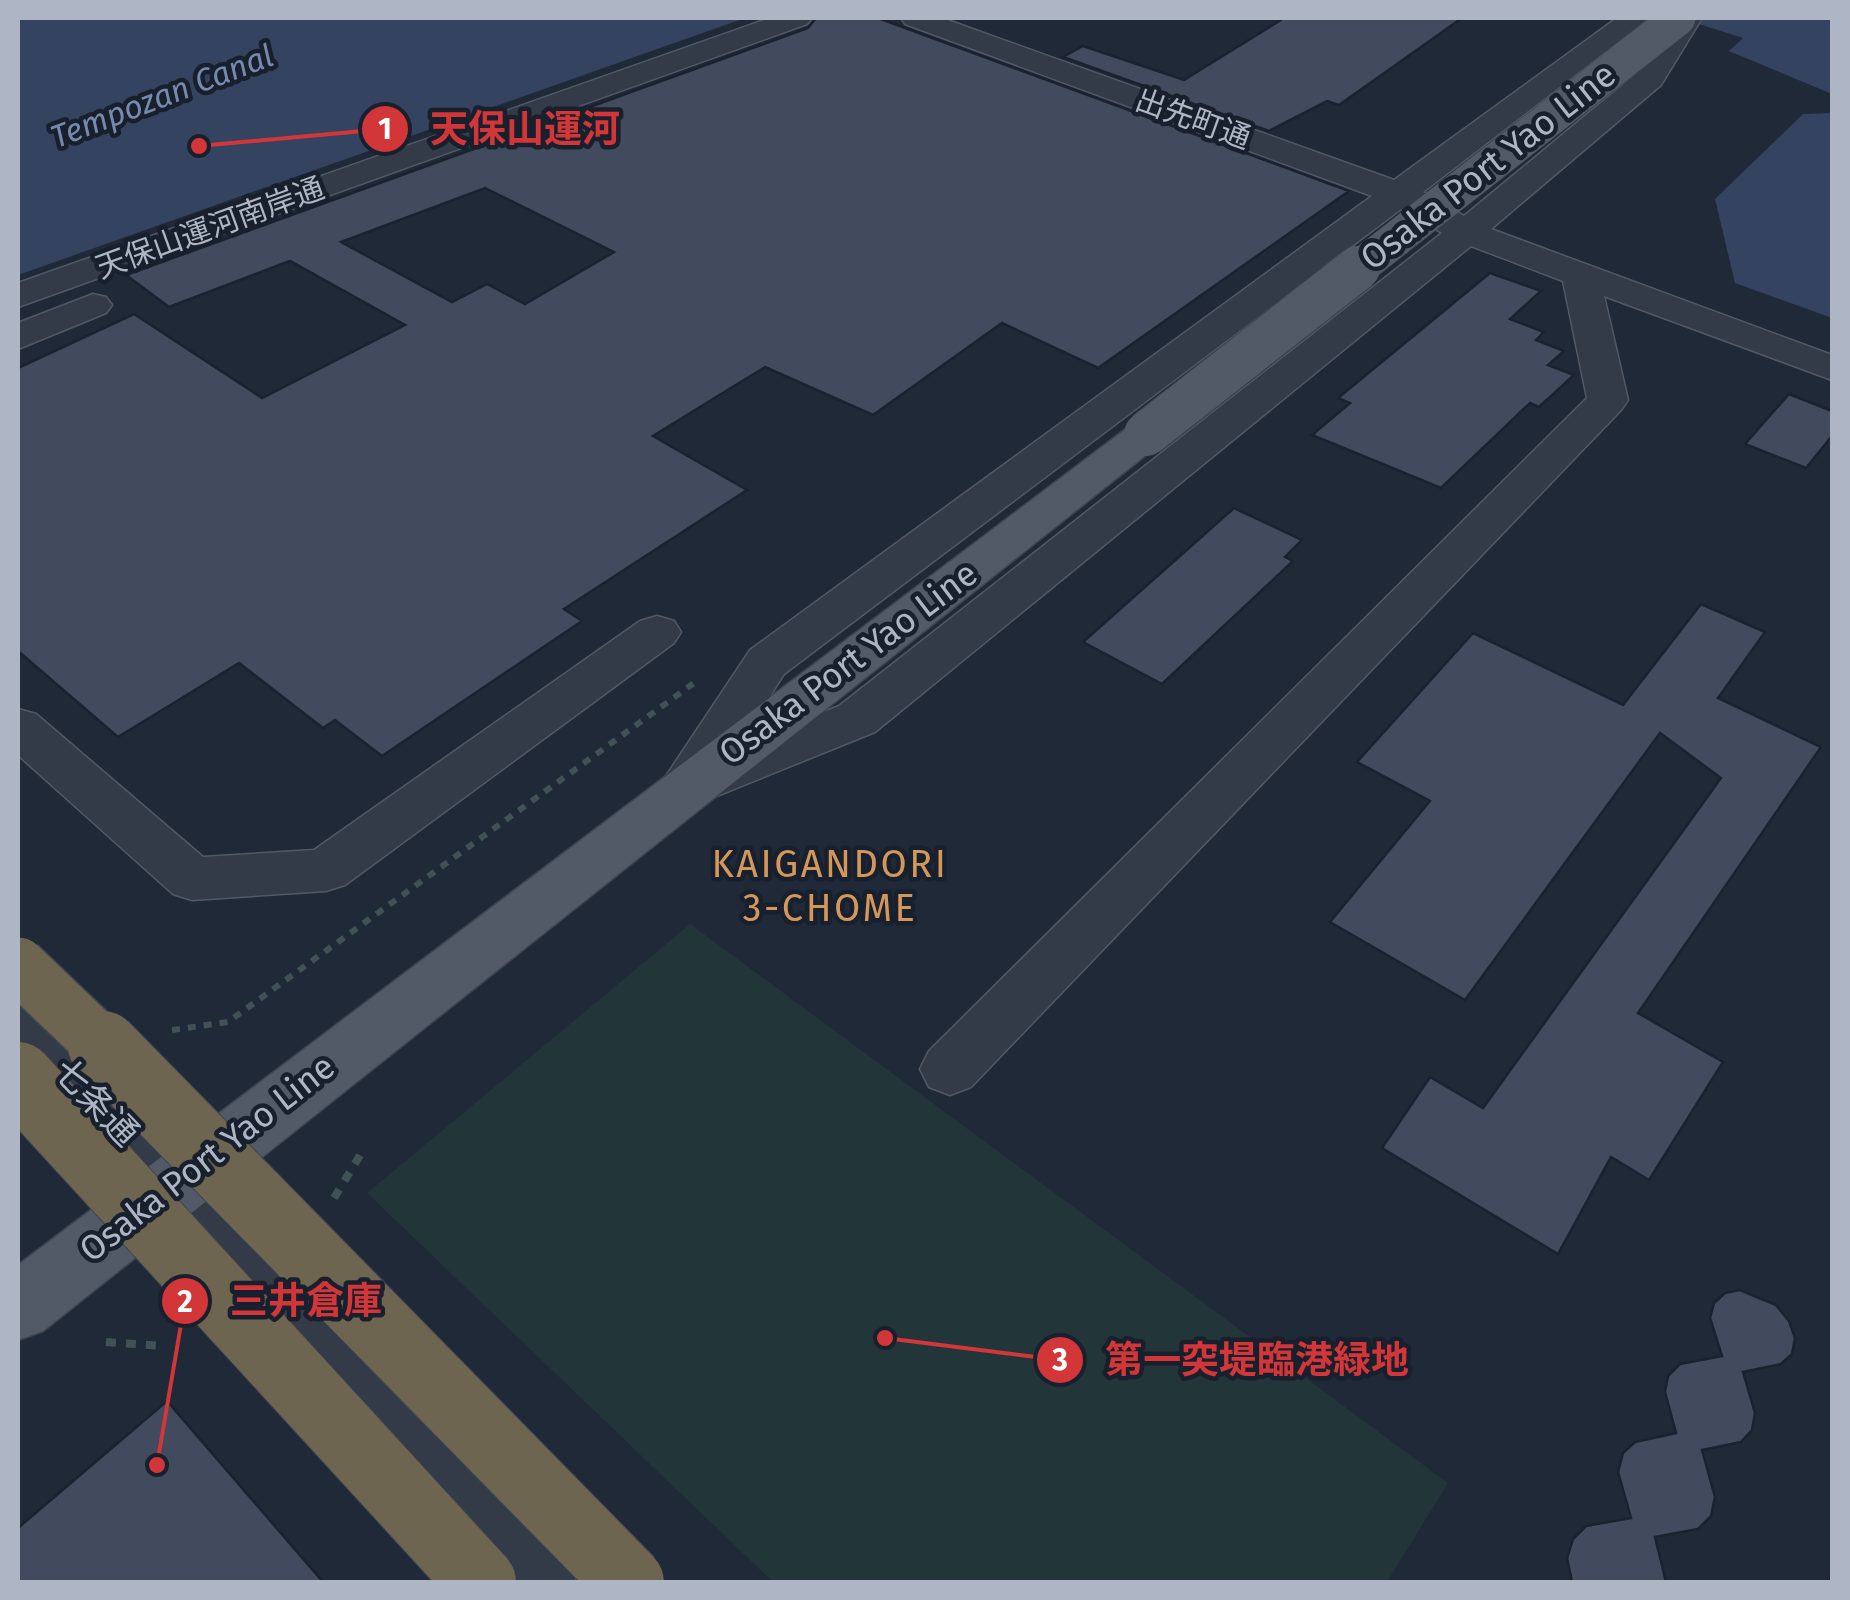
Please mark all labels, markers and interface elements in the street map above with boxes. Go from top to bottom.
water label: Tempozan Canal [45,36,279,156]
street label: Osaka Port Yao Line [1352,53,1624,279]
street label: 出先町通 [1130,82,1256,156]
callout: 天保山運河 [360,95,640,163]
text: 天保山運河 [430,106,620,152]
text: 1 [378,111,392,147]
street label: 天保山運河南岸通 [91,170,329,286]
street label: Osaka Port Yao Line [711,552,985,774]
district label: KAIGANDORI 3-CHOME [711,841,949,931]
street label: Osaka Port Yao Line [71,1045,343,1271]
street label: 七条通 [44,1050,148,1154]
callout: 三井倉庫 [160,1267,402,1335]
text: 三井倉庫 [230,1278,382,1324]
text: 2 [177,1284,193,1320]
callout: 第一突堤臨港緑地 [1035,1326,1429,1394]
text: 第一突堤臨港緑地 [1105,1337,1409,1383]
text: 3 [1051,1342,1068,1378]

